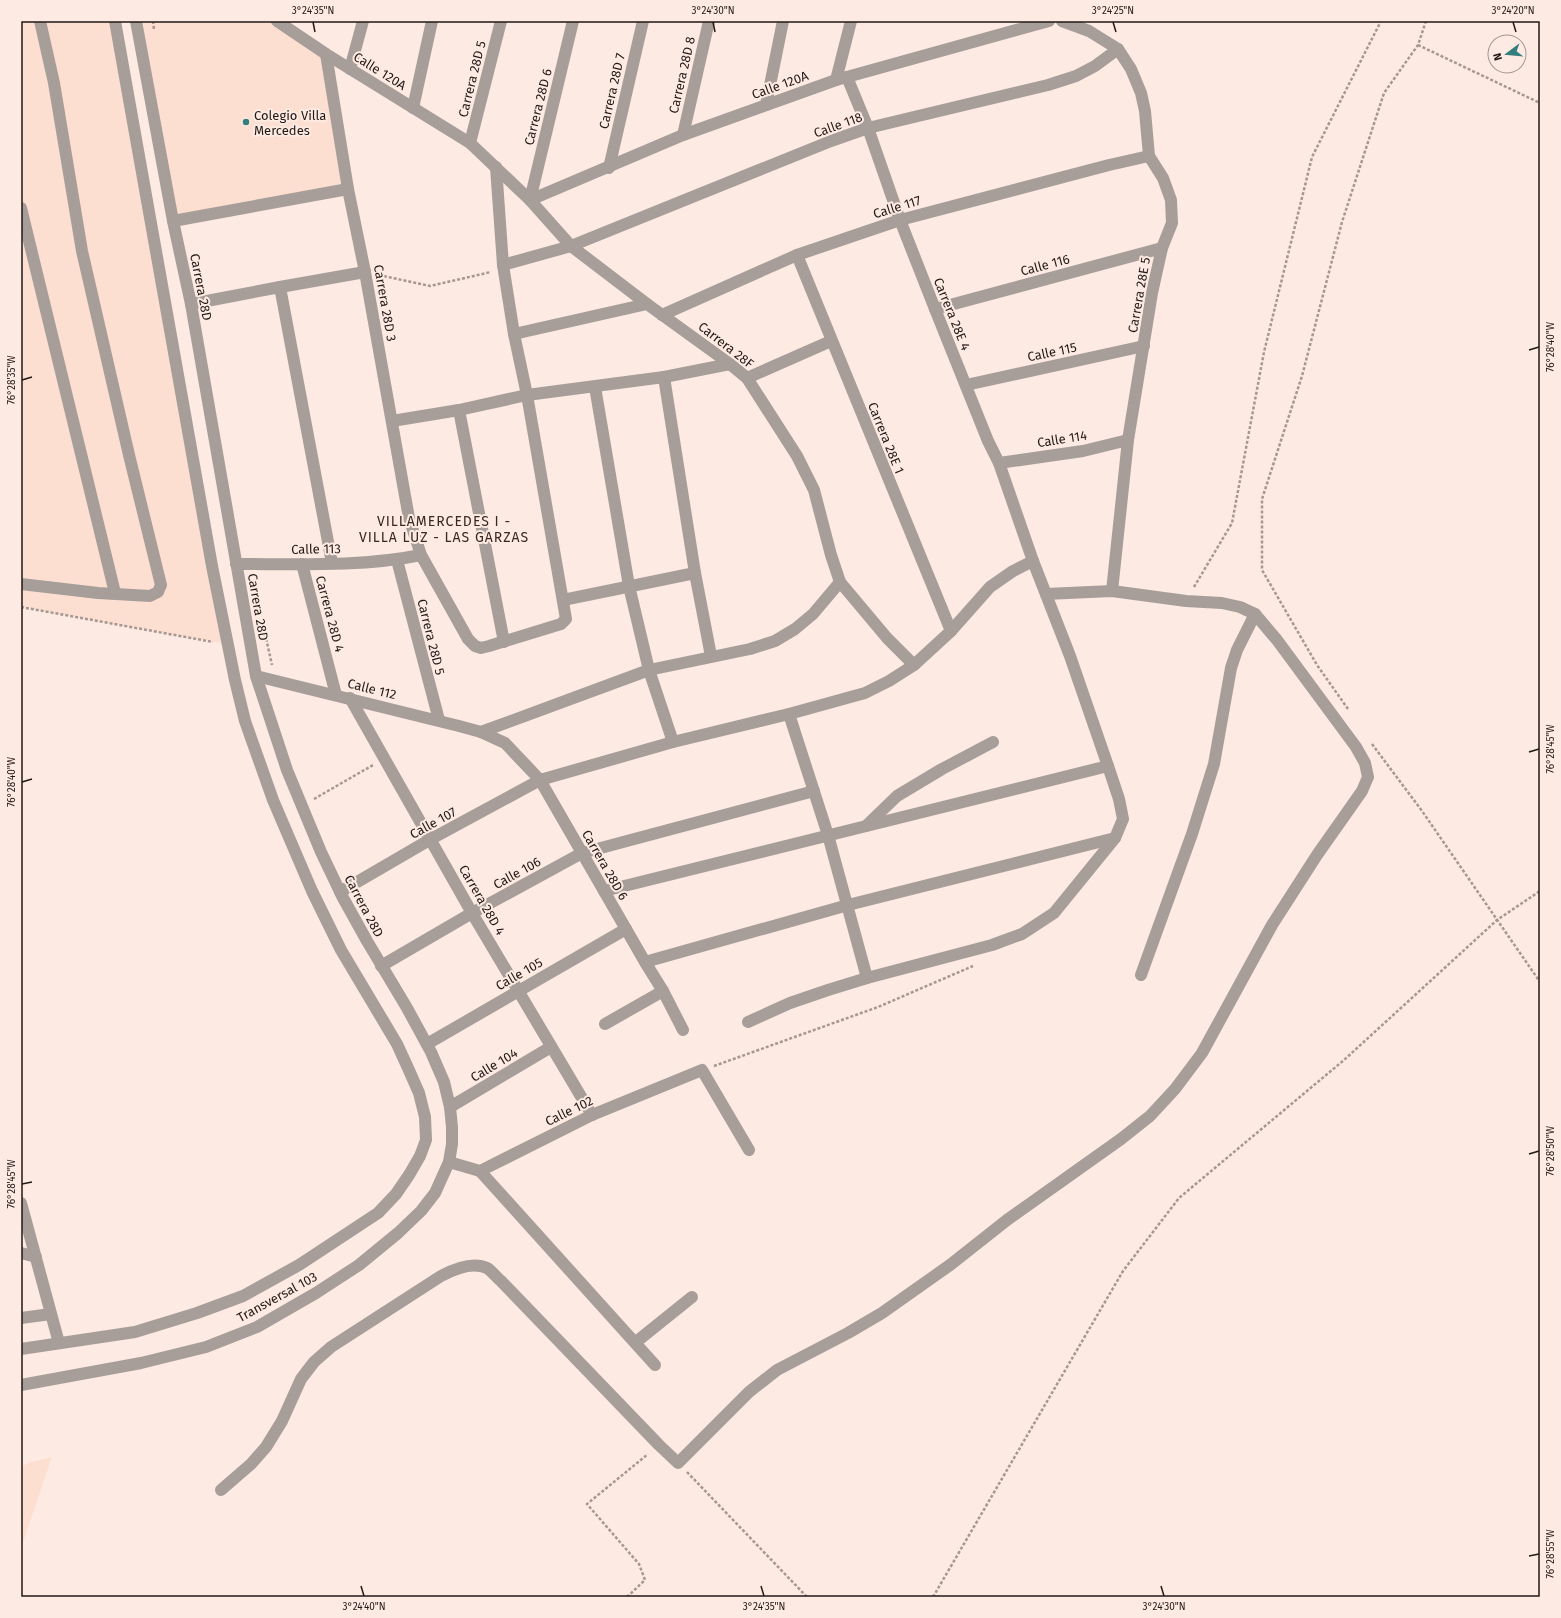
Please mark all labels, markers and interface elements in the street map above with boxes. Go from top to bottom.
text: 3°24'35"N [292,5,334,17]
text: 3°24'30"N [691,5,735,17]
text: 3°24'25"N [1092,5,1134,17]
text: 3°24'20"N [1491,5,1535,17]
north arrow [1487,34,1527,74]
street label: Carrera 28D 8 [666,35,698,115]
street label: Carrera 28D 5 [455,39,489,119]
street label: Calle 120A [351,49,409,93]
street label: Carrera 28D 7 [596,51,628,130]
text: N [1491,51,1505,62]
street label: Carrera 28D 6 [521,67,555,147]
street label: Calle 120A [750,68,811,102]
place label: Colegio Villa Mercedes [254,108,326,138]
street label: Calle 118 [812,109,864,141]
marker: Colegio Villa Mercedes [241,117,251,127]
street label: Calle 117 [871,193,923,221]
street label: Calle 116 [1019,251,1071,279]
street label: Carrera 28D [187,252,215,322]
street label: Carrera 28E 5 [1125,256,1153,334]
street label: Carrera 28D 3 [371,263,399,343]
street label: Carrera 28E 4 [931,276,973,353]
street label: Carrera 28F [695,319,757,372]
text: 76°28'40"W [1545,321,1557,372]
street label: Calle 115 [1026,339,1078,365]
text: 76°28'35"W [6,355,18,405]
street label: Carrera 28E 1 [865,400,907,476]
street label: Calle 114 [1036,428,1088,450]
district label: VILLAMERCEDES I - VILLA LUZ - LAS GARZAS [359,513,529,546]
street label: Calle 113 [291,541,341,557]
street label: Carrera 28D [245,572,271,642]
street label: Carrera 28D 4 [313,574,347,654]
street label: Carrera 28D 5 [414,597,448,677]
street label: Calle 112 [346,676,398,702]
text: 76°28'45"W [1545,724,1557,773]
text: 76°28'40"W [6,756,18,807]
street label: Calle 107 [407,804,459,842]
street label: Carrera 28D 6 [579,827,631,903]
street label: Calle 106 [491,854,543,892]
street label: Carrera 28D 4 [456,862,508,938]
street label: Carrera 28D [341,872,387,940]
street label: Calle 105 [493,955,545,993]
street label: Calle 104 [468,1045,520,1085]
street label: Calle 102 [543,1093,595,1129]
text: 76°28'50"W [1545,1125,1557,1176]
text: 76°28'45"W [6,1159,18,1208]
street label: Transversal 103 [234,1269,320,1325]
text: 76°28'55"W [1545,1529,1557,1579]
text: 3°24'40"N [342,1601,386,1613]
text: 3°24'35"N [743,1601,785,1613]
text: 3°24'30"N [1142,1601,1186,1613]

